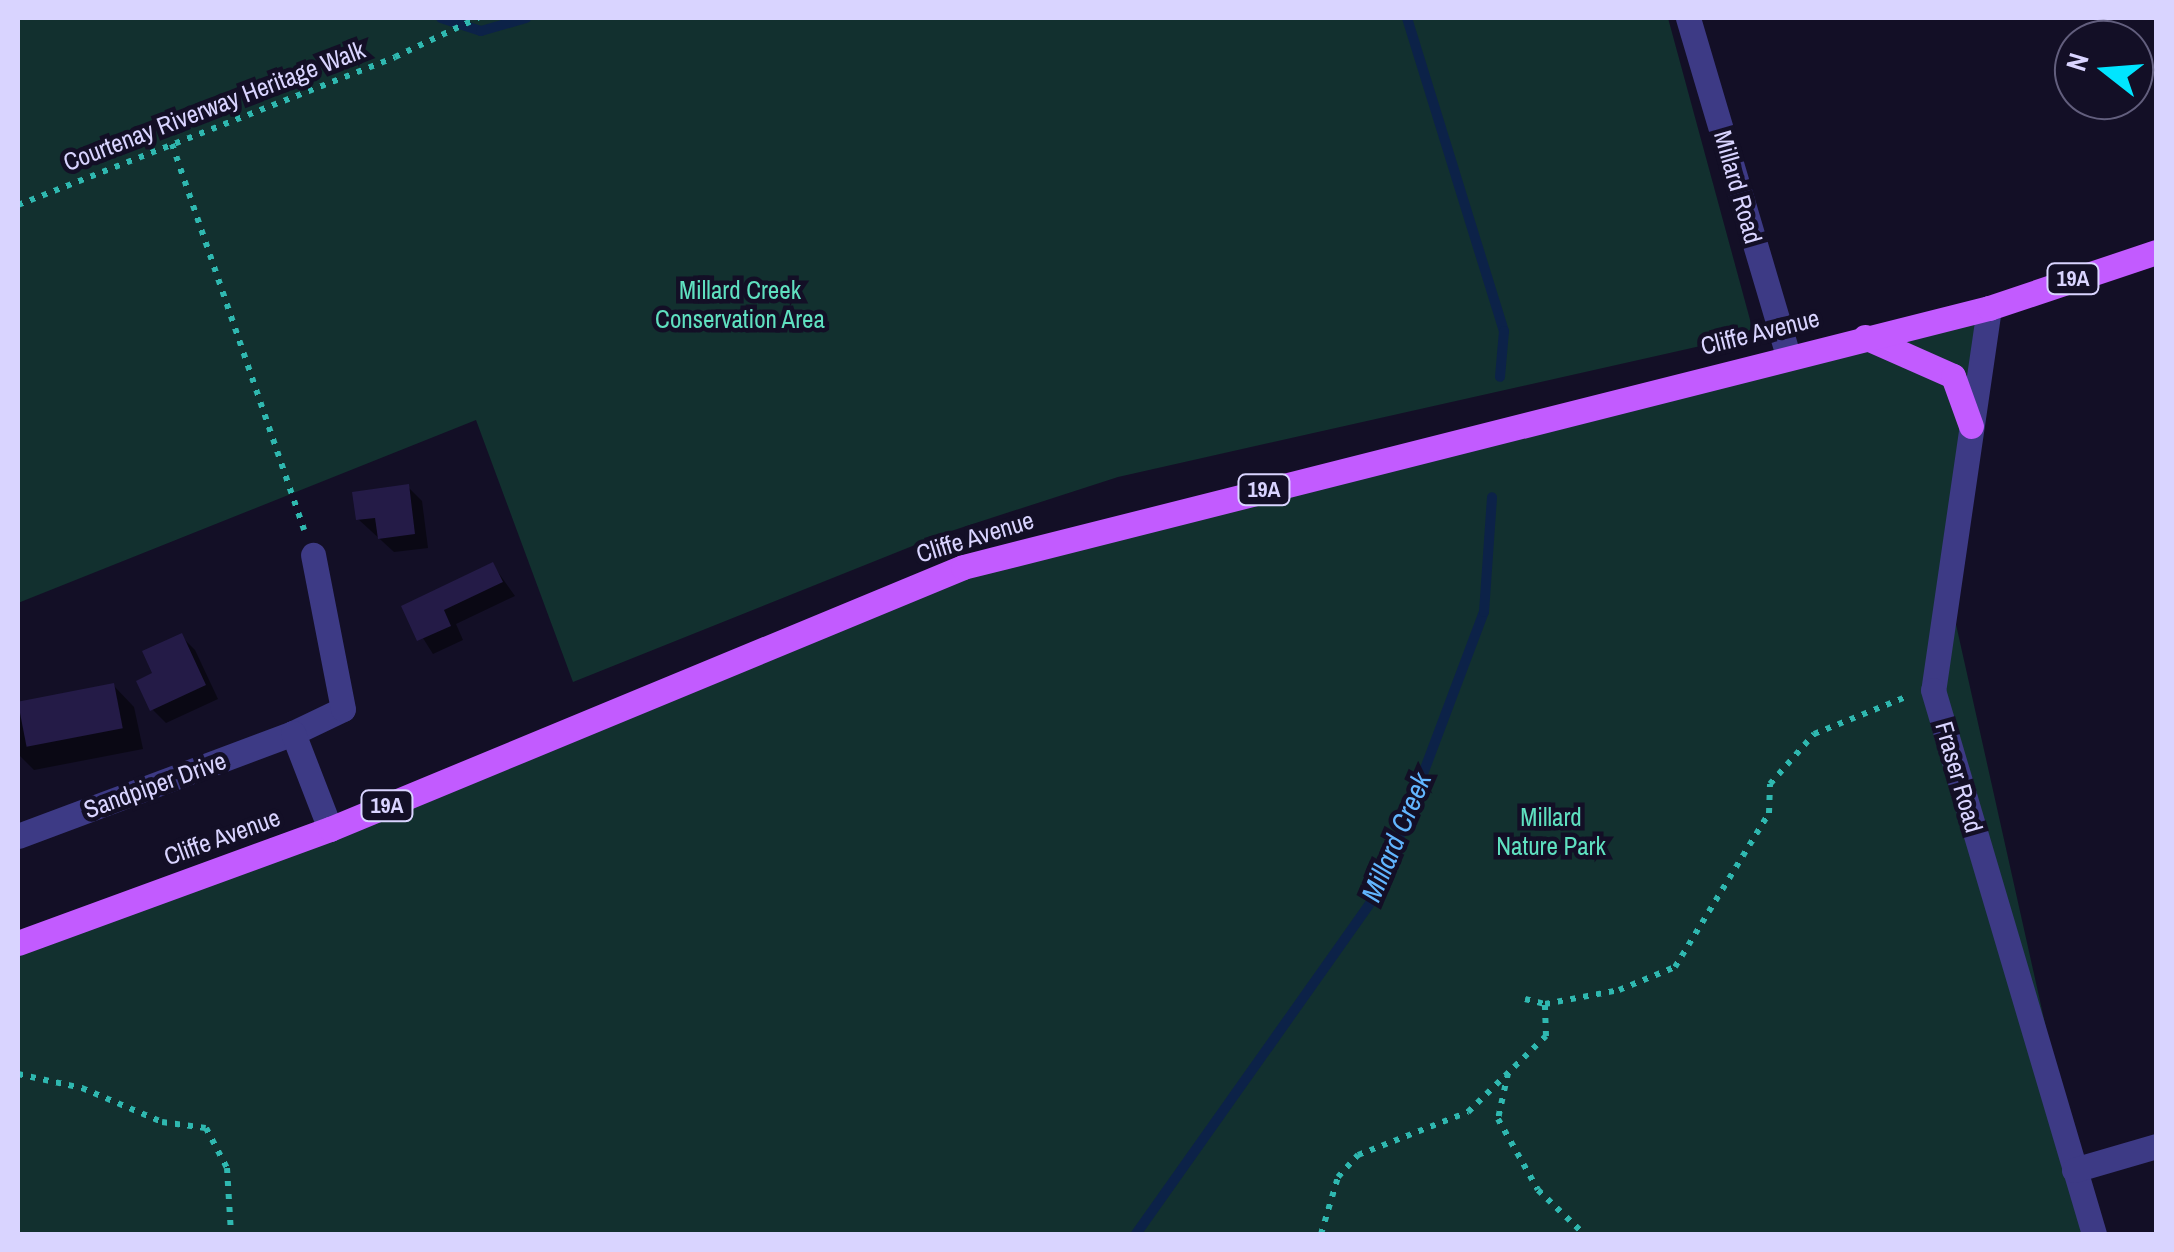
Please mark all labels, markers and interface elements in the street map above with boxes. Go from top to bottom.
north arrow [2054,20,2154,120]
street label: Courtenay Riverway Heritage Walk [59,35,369,177]
text: N [2057,48,2098,75]
street label: Millard Road [1708,127,1768,247]
road number: 19A [2046,262,2100,296]
park label: Millard Creek Conservation Area [655,276,825,335]
street label: Cliffe Avenue [1697,303,1823,361]
road number: 19A [1236,473,1292,507]
street label: Cliffe Avenue [912,505,1038,569]
street label: Fraser Road [1929,718,1989,836]
street label: Sandpiper Drive [80,745,230,825]
water label: Millard Creek [1354,768,1438,906]
road number: 19A [360,789,414,823]
street label: Cliffe Avenue [159,802,285,872]
park label: Millard Nature Park [1496,803,1606,862]

